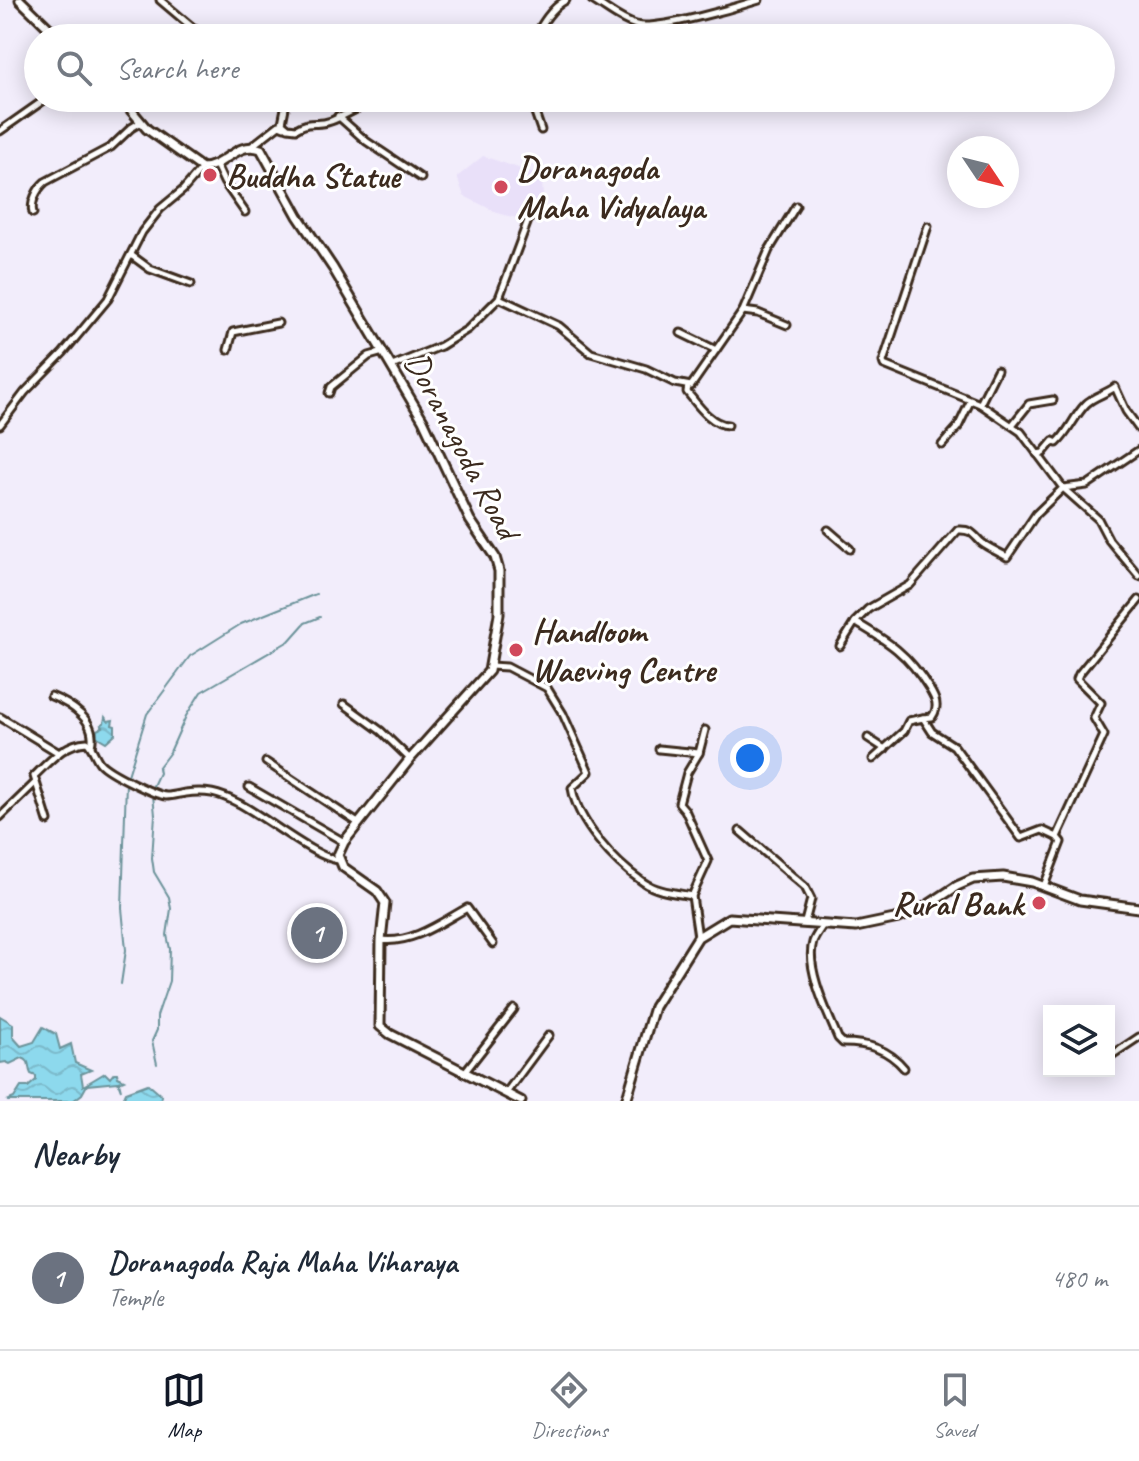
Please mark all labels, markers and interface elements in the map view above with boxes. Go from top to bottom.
search box [24,24,1115,112]
icon: search [52,46,96,90]
text: Search here [116,49,238,87]
north arrow [947,136,1019,208]
place label: Doranagoda Maha Vidyalaya [517,146,708,228]
place label: Buddha Statue [226,154,402,197]
marker: Buddha Statue [201,166,219,184]
marker: Doranagoda Maha Vidyalaya [492,178,510,196]
street label: Doranagoda Road [396,345,532,551]
place label: Handloom Waeving Centre [532,609,718,691]
marker: Handloom Waeving Centre [507,641,525,659]
your location [730,738,770,778]
place label: Rural Bank [892,882,1026,925]
marker: Rural Bank [1030,894,1048,912]
pin: 1 [291,903,343,963]
map controls [1043,1005,1115,1077]
button: layers [1043,1005,1115,1077]
text: Nearby [32,1132,118,1175]
text: Doranagoda Raja Maha Viharaya [108,1243,457,1281]
text: 1 [52,1262,64,1295]
text: 480 m [1051,1262,1107,1295]
text: Temple [108,1281,163,1314]
tab: Map [162,1368,206,1444]
tab: Directions [531,1368,608,1444]
tab: Saved [933,1368,977,1444]

